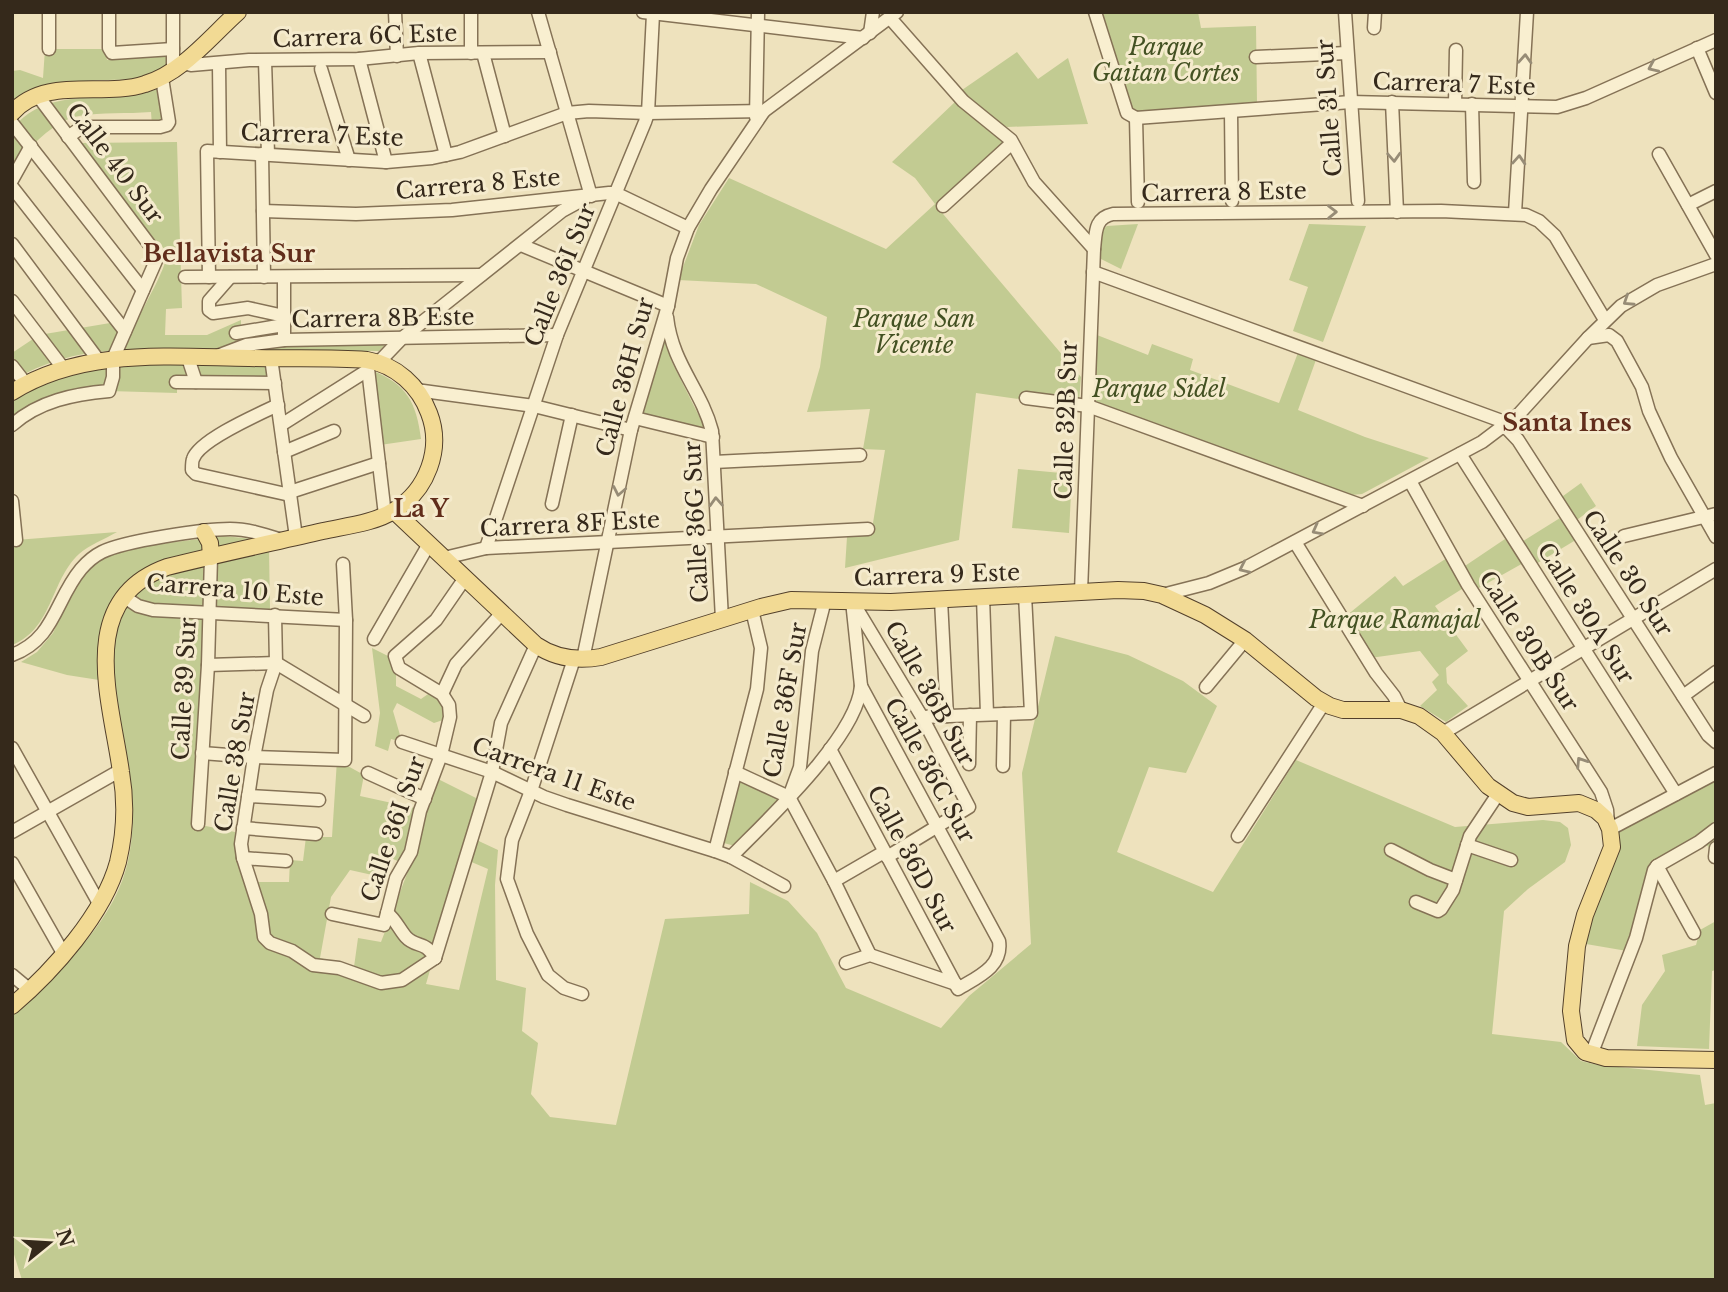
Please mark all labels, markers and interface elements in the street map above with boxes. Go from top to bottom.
street label: Carrera 6C Este [272,19,458,53]
park label: Parque Gaitan Cortes [1092,33,1240,87]
street label: Calle 31 Sur [1310,38,1348,178]
one-way arrow [1517,54,1532,65]
one-way arrow [1648,59,1661,73]
street label: Carrera 7 Este [1372,67,1536,101]
street label: Calle 40 Sur [61,97,169,229]
street label: Carrera 7 Este [240,118,404,152]
one-way arrow [1387,152,1402,163]
one-way arrow [1511,154,1526,165]
street label: Carrera 8 Este [394,163,562,205]
street label: Carrera 8 Este [1141,177,1307,207]
street label: Calle 36I Sur [519,199,602,351]
one-way arrow [1328,204,1338,220]
district label: Bellavista Sur [143,239,315,268]
one-way arrow [1623,293,1636,306]
street label: Calle 36H Sur [590,294,660,460]
street label: Carrera 8B Este [291,302,475,334]
park label: Parque San Vicente [852,305,975,359]
street label: Calle 32B Sur [1049,340,1083,500]
park label: Parque Sidel [1091,375,1227,403]
district label: Santa Ines [1502,408,1632,437]
street label: Calle 36G Sur [678,440,714,604]
one-way arrow [612,485,627,497]
district label: La Y [393,494,450,523]
one-way arrow [709,496,724,507]
street label: Carrera 8F Este [479,505,661,543]
street label: Calle 30 Sur [1577,505,1679,641]
one-way arrow [1312,522,1324,536]
street label: Calle 30A Sur [1532,537,1640,689]
street label: Carrera 9 Este [853,558,1021,592]
one-way arrow [1239,560,1251,574]
street label: Calle 30B Sur [1473,565,1585,717]
street label: Carrera 10 Este [145,568,325,612]
park label: Parque Ramajal [1308,606,1482,634]
street label: Calle 36B Sur [879,616,981,770]
street label: Calle 39 Sur [166,617,202,761]
street label: Calle 36F Sur [758,620,812,780]
street label: Calle 38 Sur [209,690,261,834]
street label: Calle 36C Sur [879,693,981,847]
street label: Carrera 11 Este [468,731,640,817]
street label: Calle 36I Sur [355,752,431,906]
one-way arrow [1577,757,1590,770]
street label: Calle 36D Sur [861,780,963,938]
north arrow [14,1208,84,1278]
text: N [51,1226,78,1250]

